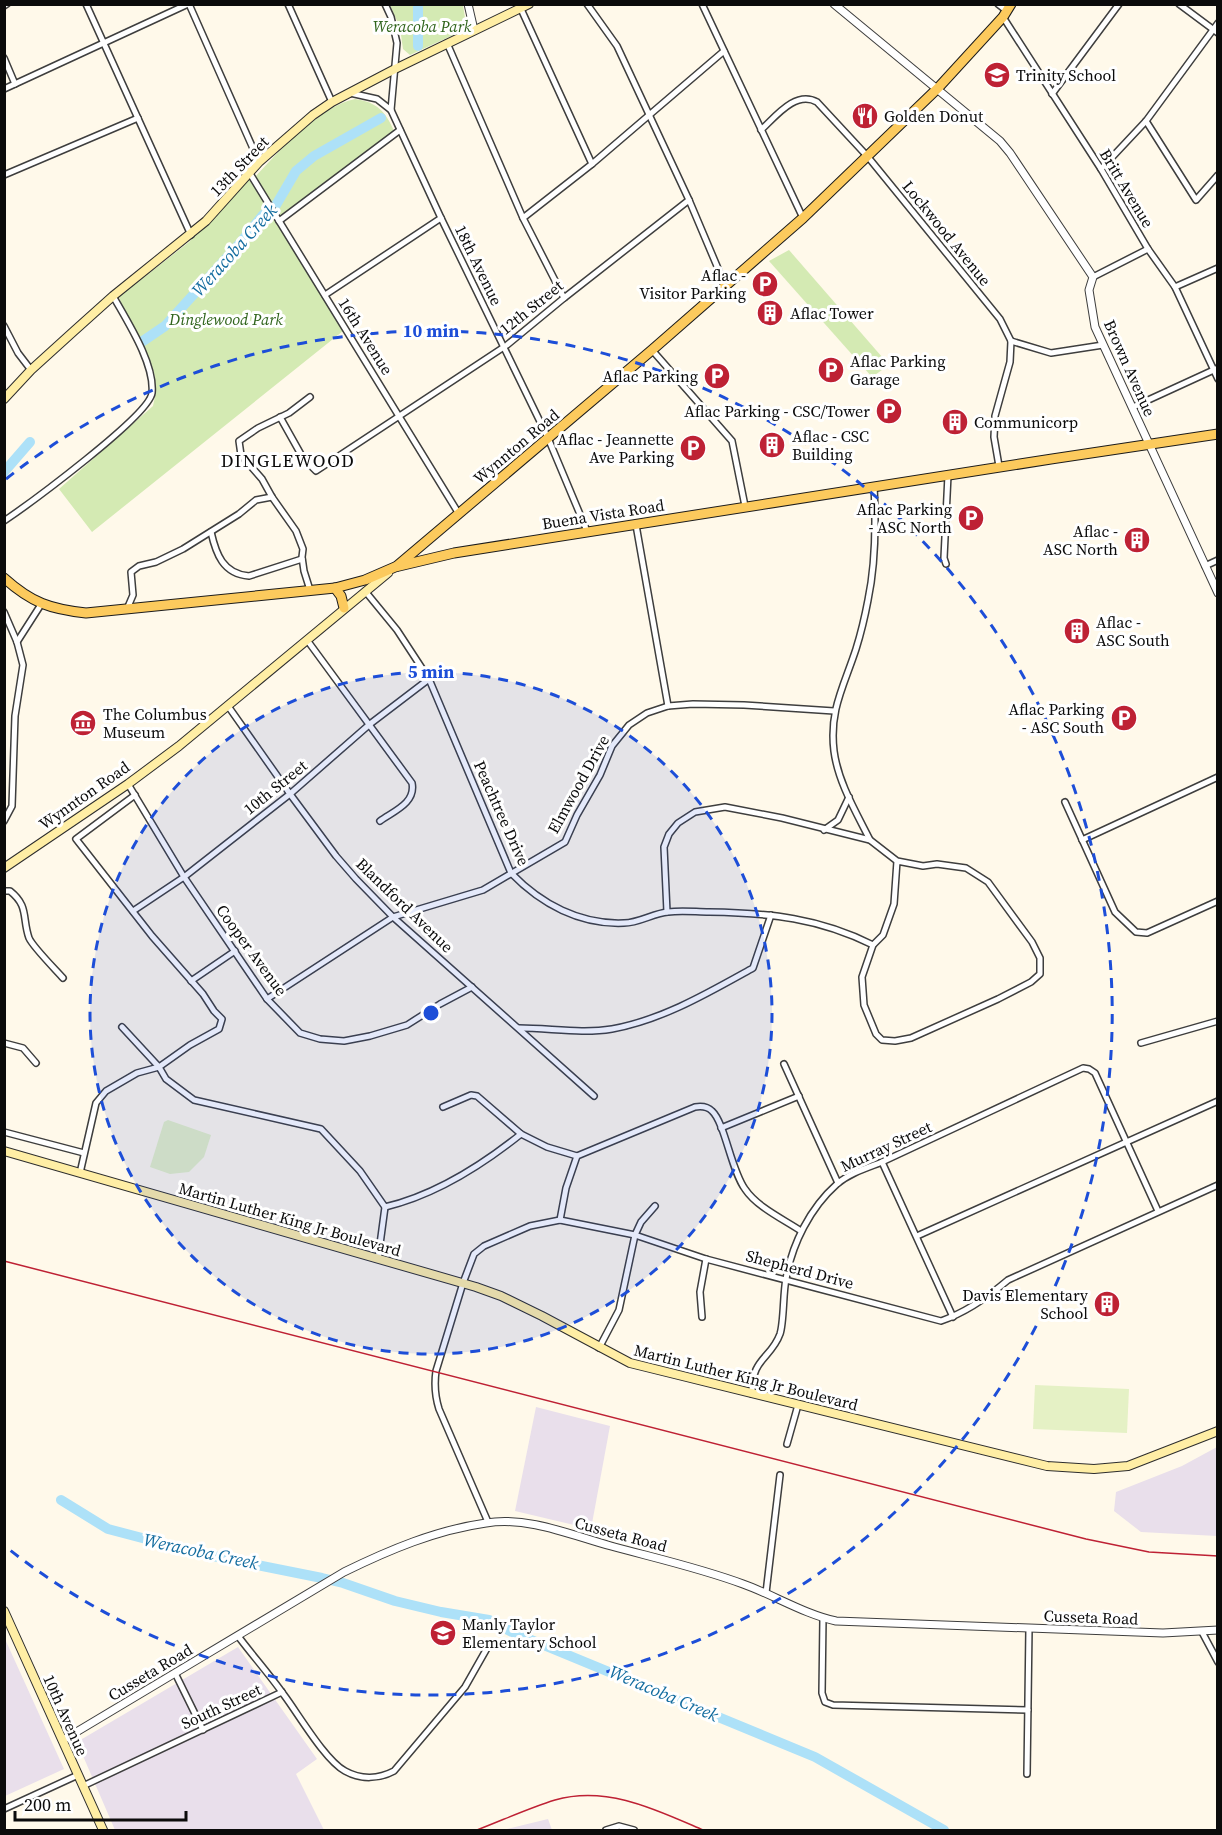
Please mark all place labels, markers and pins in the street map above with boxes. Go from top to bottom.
school or university icon: Trinity School [982,60,1012,90]
place label: Trinity School [1016,64,1116,86]
restaurant icon: Golden Donut [850,101,880,131]
place label: Golden Donut [884,105,984,127]
place label: Aflac - Visitor Parking [639,264,746,304]
parking icon: Aflac - Visitor Parking [750,269,780,299]
building icon: Aflac Tower [755,298,785,328]
place label: Aflac Tower [790,302,874,324]
place label: Aflac Parking Garage [850,350,946,390]
parking icon: Aflac Parking Garage [816,355,846,385]
parking icon: Aflac Parking [702,361,732,391]
place label: Aflac Parking [602,365,698,387]
parking icon: Aflac Parking - CSC/Tower [874,396,904,426]
place label: Aflac Parking - CSC/Tower [684,400,870,422]
building icon: Communicorp [940,407,970,437]
place label: Communicorp [974,411,1078,433]
place label: Aflac - CSC Building [792,425,869,465]
place label: Aflac - Jeannette Ave Parking [557,428,674,468]
building icon: Aflac - CSC Building [757,430,787,460]
parking icon: Aflac - Jeannette Ave Parking [678,433,708,463]
place label: Aflac Parking - ASC North [856,498,952,538]
parking icon: Aflac Parking - ASC North [956,503,986,533]
place label: Aflac - ASC North [1043,520,1118,560]
building icon: Aflac - ASC North [1122,525,1152,555]
place label: Aflac - ASC South [1096,611,1170,651]
building icon: Aflac - ASC South [1062,616,1092,646]
place label: Aflac Parking - ASC South [1008,698,1104,738]
place label: The Columbus Museum [103,703,207,743]
parking icon: Aflac Parking - ASC South [1109,703,1139,733]
museum icon: The Columbus Museum [68,708,98,738]
centre of rings [421,1003,441,1023]
place label: Davis Elementary School [962,1284,1089,1324]
building icon: Davis Elementary School [1092,1289,1122,1319]
place label: Manly Taylor Elementary School [462,1613,597,1653]
school or university icon: Manly Taylor Elementary School [428,1618,458,1648]

